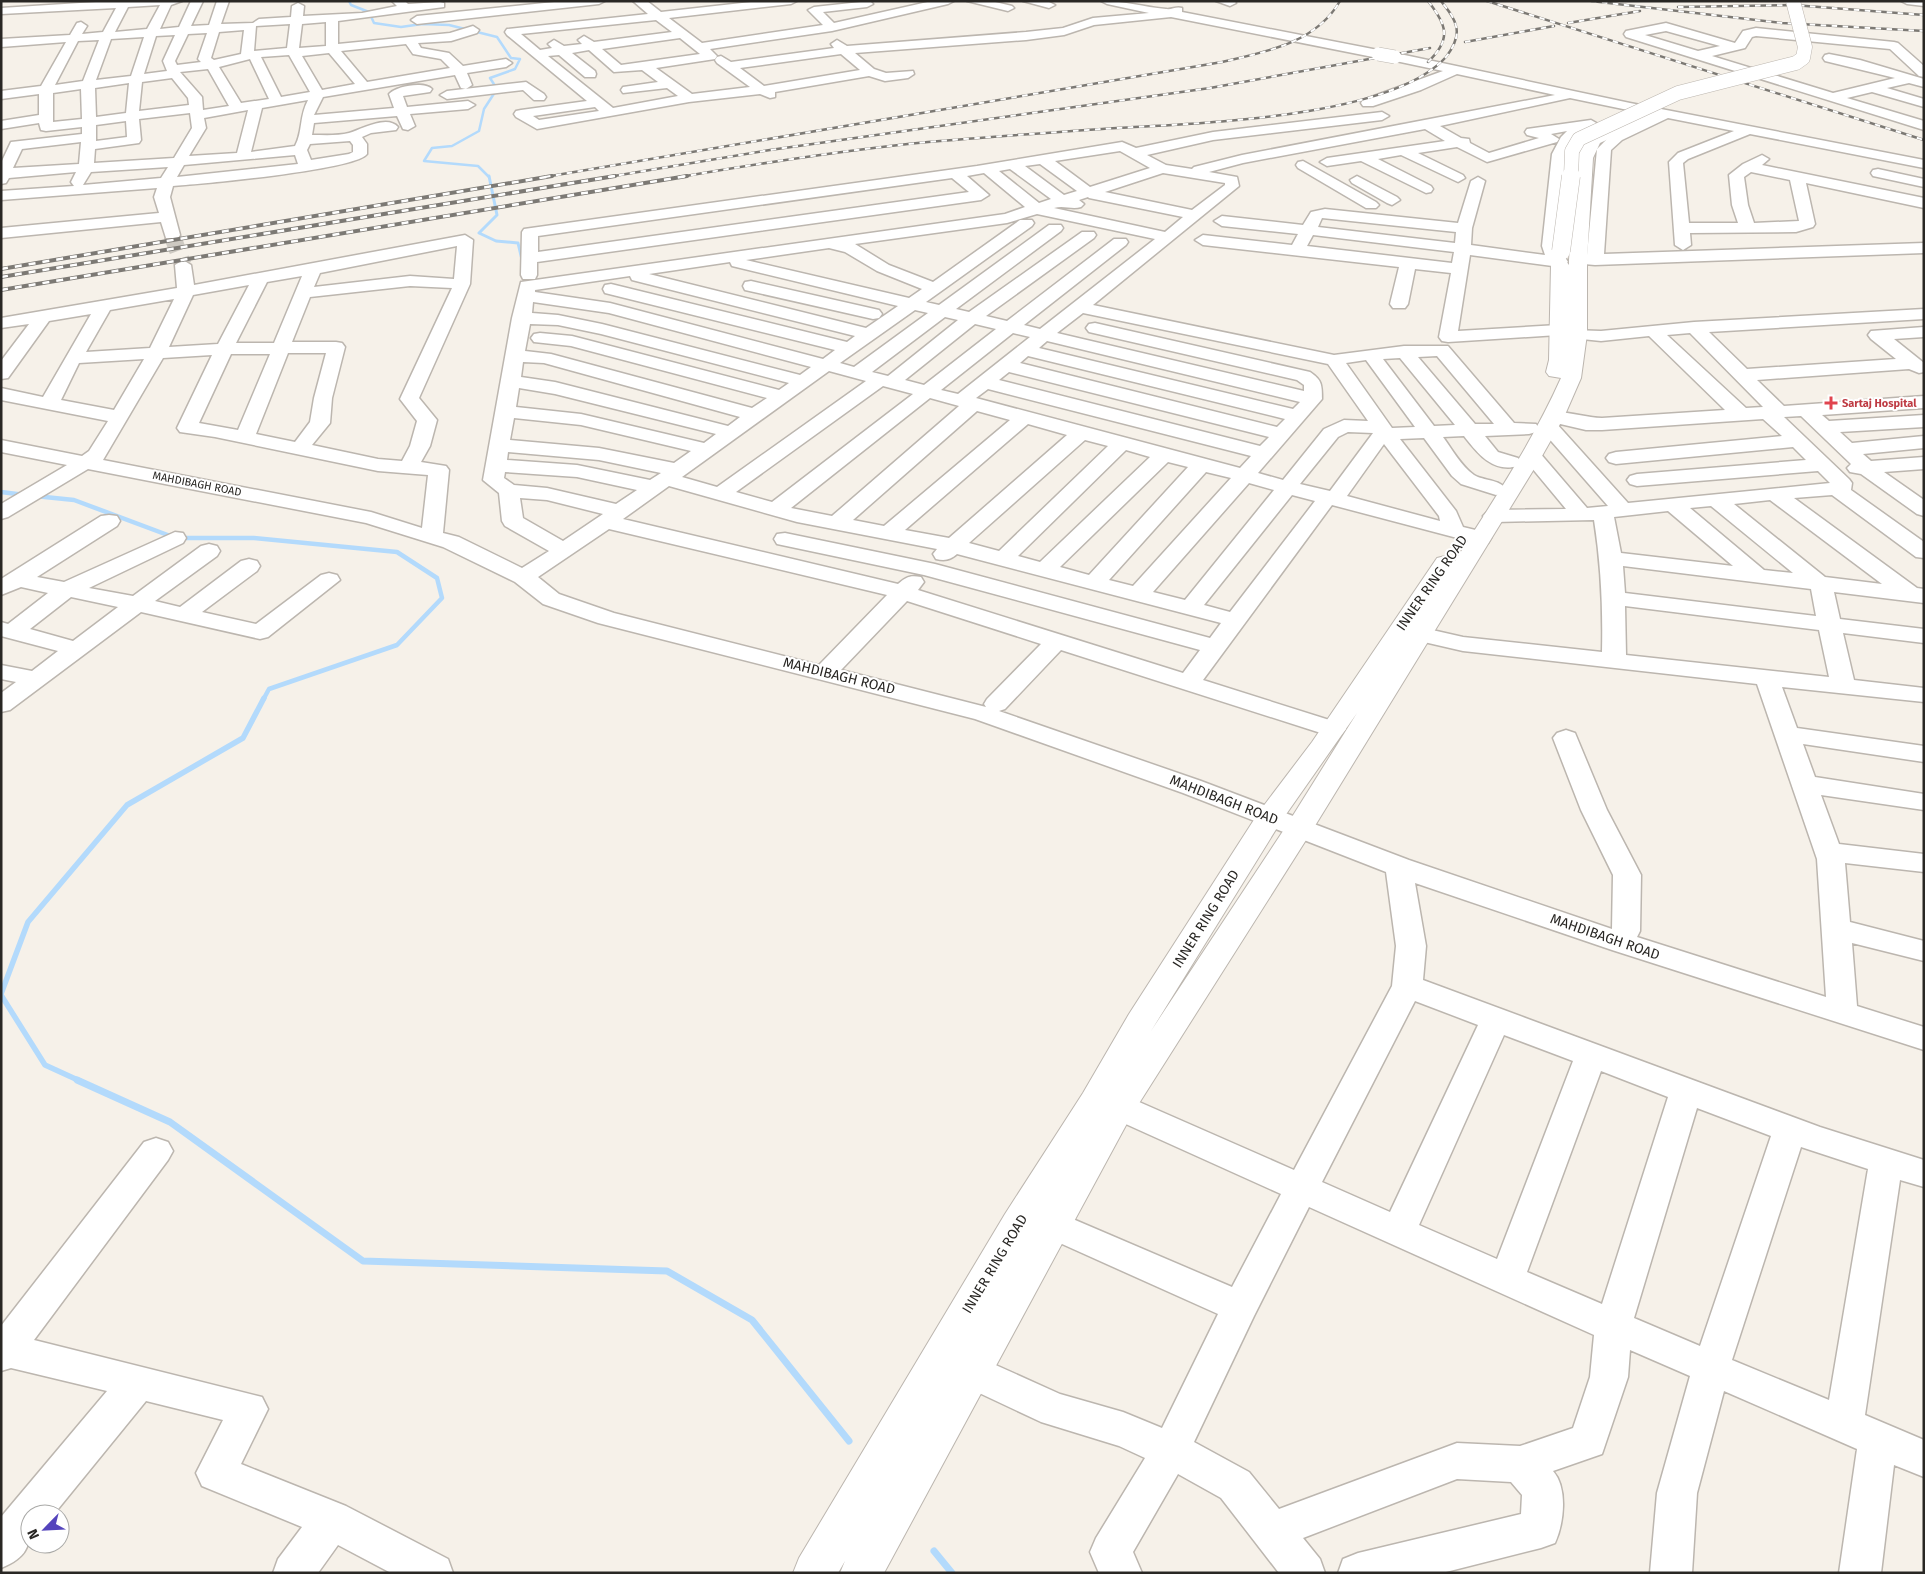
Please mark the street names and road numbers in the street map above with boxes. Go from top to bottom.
street label: MAHDIBAGH ROAD [151,469,243,499]
street label: INNER RING ROAD [1393,532,1471,634]
street label: MAHDIBAGH ROAD [781,654,897,698]
street label: MAHDIBAGH ROAD [1167,771,1281,829]
street label: INNER RING ROAD [1169,867,1243,971]
street label: MAHDIBAGH ROAD [1548,910,1662,964]
street label: INNER RING ROAD [959,1211,1031,1317]

